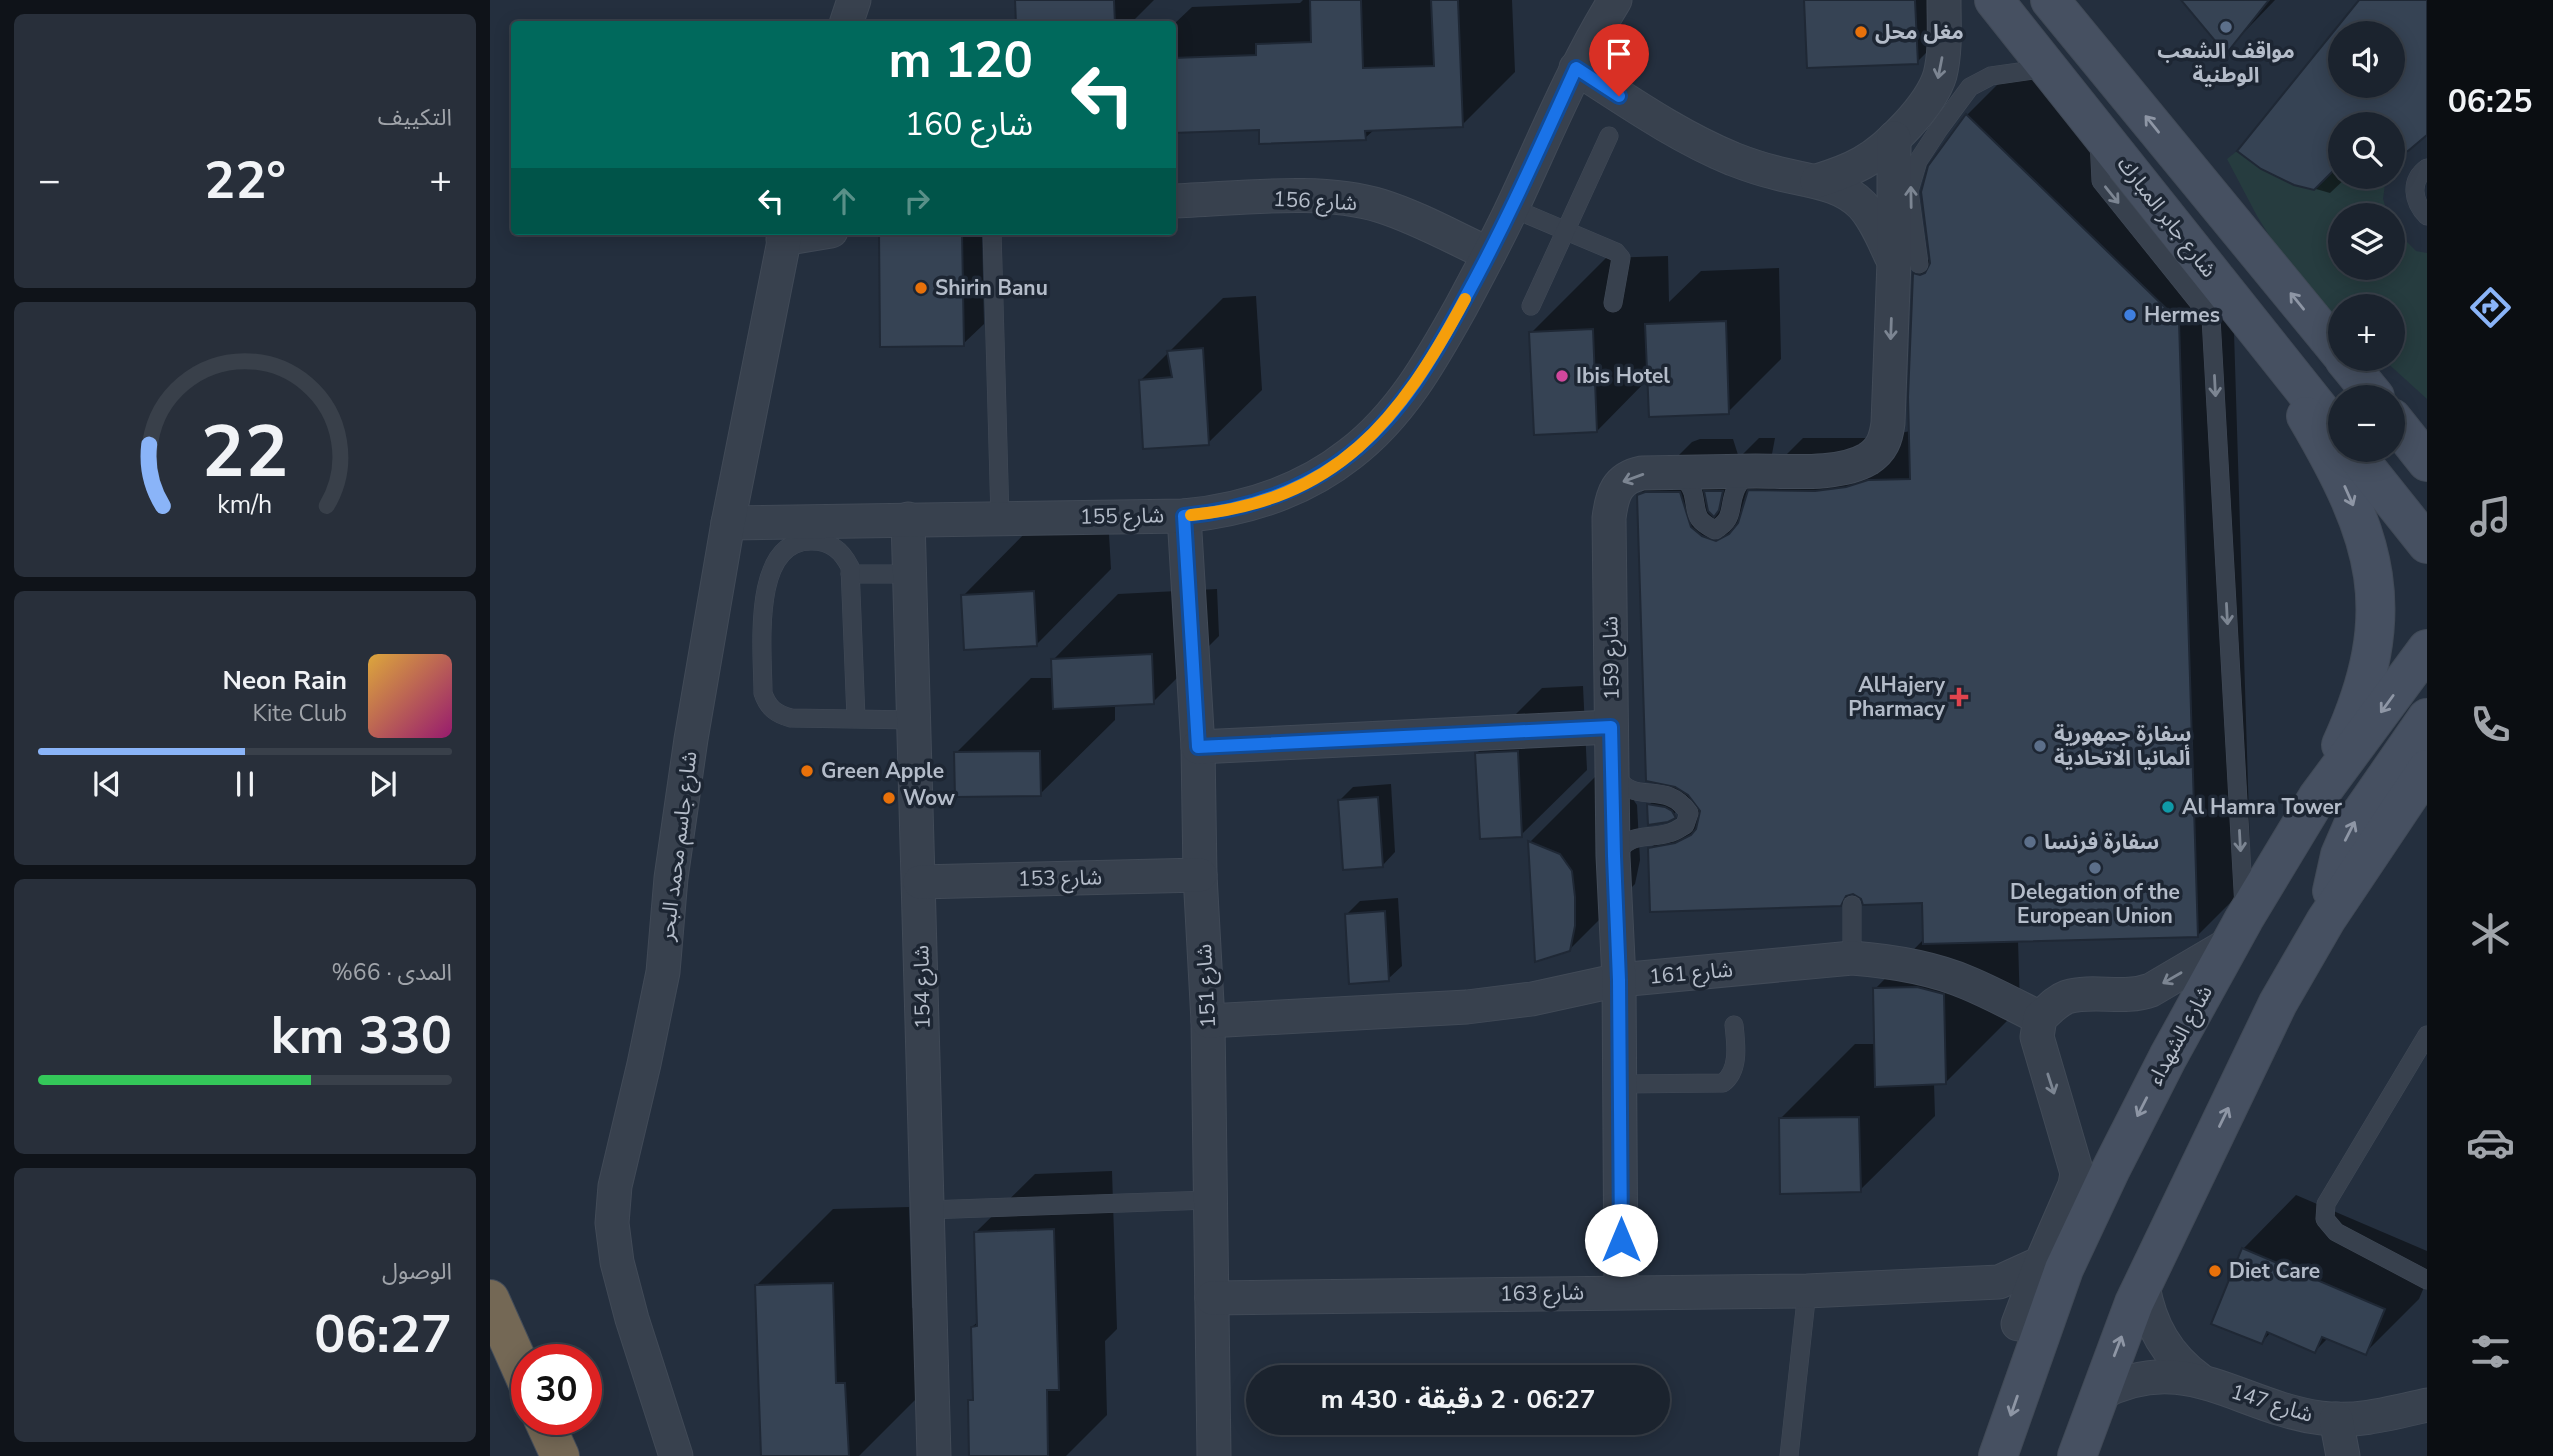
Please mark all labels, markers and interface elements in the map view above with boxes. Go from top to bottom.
place label: مغل محل [1875,18,1964,46]
marker: مواقف الشعب الوطنية [2218,19,2234,35]
map controls [2328,21,2405,462]
button: sound [2328,21,2405,98]
pin [1589,24,1649,96]
marker: مغل محل [1853,24,1869,40]
text: 120 m [889,27,1033,94]
icon: arrive [1600,35,1638,73]
place label: مواقف الشعب الوطنية [2157,37,2295,89]
icon: left [1057,49,1148,140]
one-way arrow [1933,56,1947,79]
text: 06:25 [2448,80,2532,123]
text: التكييف [378,102,452,133]
text: شارع 160 [905,103,1033,146]
button: search [2328,112,2405,189]
one-way arrow [2145,116,2160,134]
text: 22° [204,145,286,216]
street label: شارع جابر المبارك [2110,151,2223,284]
text: − [38,155,61,206]
text: + [429,155,452,206]
icon: left [752,182,790,220]
icon: ahead [825,182,863,220]
icon: right [898,182,936,220]
street label: شارع 156 [1272,185,1358,218]
one-way arrow [1904,186,1918,209]
one-way arrow [2104,186,2120,204]
button: layers [2328,203,2405,280]
place label: Shirin Banu [935,274,1048,302]
marker: Shirin Banu [913,280,929,296]
icon: directions [2466,283,2515,332]
one-way arrow [2289,292,2304,310]
button: + [2328,294,2405,371]
place label: Hermes [2144,301,2220,329]
marker: Hermes [2122,307,2138,323]
one-way arrow [1885,318,1898,341]
place label: Ibis Hotel [1576,362,1670,390]
marker: Ibis Hotel [1554,368,1570,384]
one-way arrow [2208,375,2221,398]
button: − [2328,385,2405,462]
text: 22 [201,402,289,502]
one-way arrow [1623,472,1644,485]
one-way arrow [2343,485,2356,506]
text: km/h [217,487,273,521]
icon: music [2466,492,2515,541]
street label: شارع 155 [1080,501,1164,532]
one-way arrow [2221,602,2234,625]
street label: شارع 159 [1596,616,1627,700]
text: Neon Rain [222,663,347,698]
place label: AlHajery Pharmacy [1848,671,1946,723]
marker: AlHajery Pharmacy [1951,689,1967,705]
one-way arrow [2379,694,2394,713]
text: Kite Club [253,698,347,729]
icon: phone [2466,700,2515,749]
place label: سفارة جمهورية ألمانيا الاتحادية [2054,720,2192,772]
marker: سفارة جمهورية ألمانيا الاتحادية [2032,738,2048,754]
street label: شارع جاسم محمد البحر [652,750,705,944]
place label: Green Apple [821,757,944,785]
marker: Green Apple [799,763,815,779]
icon: previous [88,765,126,803]
icon: pause [226,765,264,803]
icon: next [364,765,402,803]
place label: Wow [903,784,955,812]
marker: Wow [881,790,897,806]
place label: Al Hamra Tower [2182,793,2343,821]
marker: Al Hamra Tower [2160,799,2176,815]
one-way arrow [2343,821,2357,842]
place label: سفارة فرنسا [2044,828,2159,856]
one-way arrow [2234,829,2247,852]
marker: سفارة فرنسا [2022,834,2038,850]
marker: Delegation of the European Union [2087,860,2103,876]
street label: شارع 153 [1018,863,1102,894]
place label: Delegation of the European Union [2010,878,2180,930]
icon: climate [2466,909,2515,958]
street label: شارع 151 [1190,943,1223,1029]
street label: شارع 154 [907,945,938,1029]
street label: شارع 161 [1648,955,1734,992]
text: المدى · 66% [331,957,452,988]
one-way arrow [2163,971,2183,985]
street label: شارع الشهداء [2141,980,2220,1090]
text: 330 km [271,1000,452,1071]
one-way arrow [2045,1073,2058,1095]
one-way arrow [2134,1096,2148,1117]
one-way arrow [2217,1107,2231,1128]
icon: car [2466,1118,2515,1167]
position arrow [1584,1203,1658,1277]
text: الوصول [382,1256,452,1287]
place label: Diet Care [2229,1257,2320,1285]
marker: Diet Care [2207,1263,2223,1279]
street label: شارع 163 [1500,1278,1584,1309]
text: 06:27 [314,1299,452,1370]
icon: filters [2466,1327,2515,1376]
one-way arrow [2112,1336,2125,1357]
speed limit sign: 30 [511,1344,602,1435]
street label: شارع 147 [2227,1377,2316,1430]
text: 06:27 · 2 دقيقة · 430 m [1321,1382,1595,1417]
one-way arrow [2007,1395,2020,1417]

